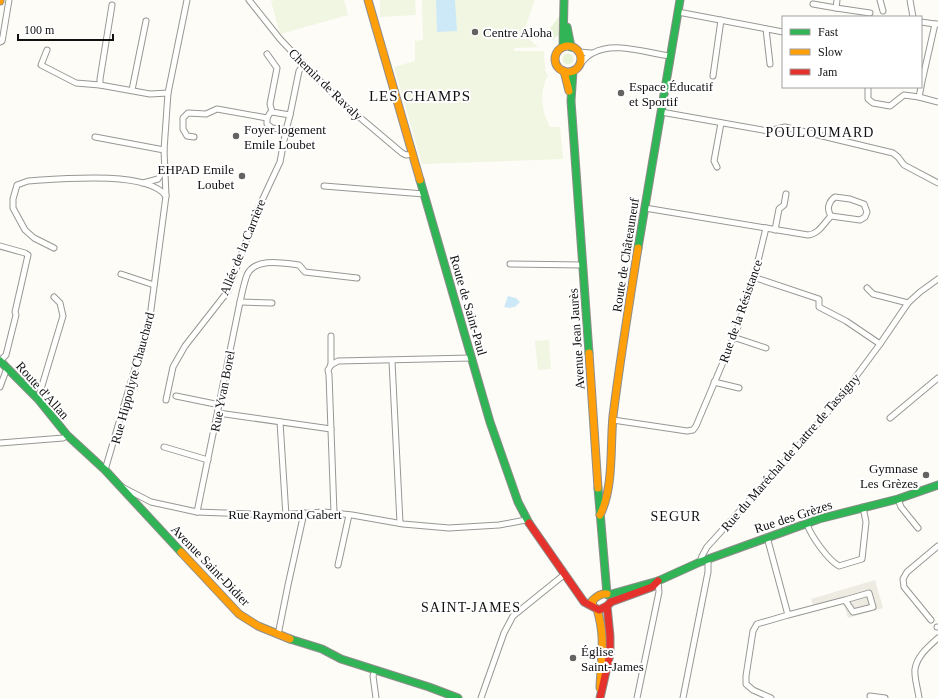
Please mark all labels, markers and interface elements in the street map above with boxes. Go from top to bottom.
scale bar [18,16,113,42]
legend [782,16,922,88]
text: 100 m [24,23,55,37]
place label: Centre Aloha [483,25,552,40]
text: Fast [818,25,839,39]
marker: Centre Aloha [470,27,480,37]
street label: Chemin de Ravaly [286,45,366,124]
text: Slow [818,45,843,59]
text: Jam [818,65,838,79]
place label: Espace Éducatif et Sportif [629,79,714,109]
district label: LES CHAMPS [369,88,471,104]
marker: Espace Éducatif et Sportif [616,88,626,98]
place label: Foyer logement Emile Loubet [244,122,326,152]
district label: POULOUMARD [766,125,874,140]
marker: Foyer logement Emile Loubet [231,131,241,141]
place label: EHPAD Emile Loubet [158,162,234,192]
marker: EHPAD Emile Loubet [237,171,247,181]
street label: Route de Châteauneuf [609,196,642,313]
street label: Allée de la Carrière [216,197,269,297]
street label: Route de Saint-Paul [447,253,490,358]
street label: Rue de la Résistance [716,257,765,365]
street label: Avenue Jean Jaurès [565,288,588,390]
street label: Rue Hippolyte Chauchard [108,310,157,446]
street label: Rue Yvan Borel [207,349,238,433]
street label: Route d'Allan [13,359,73,422]
street label: Rue du Maréchal de Lattre de Tassigny [718,370,863,534]
place label: Gymnase Les Grèzes [860,461,918,491]
marker: Gymnase Les Grèzes [921,470,931,480]
street label: Rue des Grèzes [752,497,834,536]
street label: Rue Raymond Gabert [228,507,342,522]
district label: SEGUR [651,509,701,524]
street label: Avenue Saint-Didier [168,522,254,610]
district label: SAINT-JAMES [421,600,521,615]
place label: Église Saint-James [581,644,644,674]
marker: Église Saint-James [568,653,578,663]

